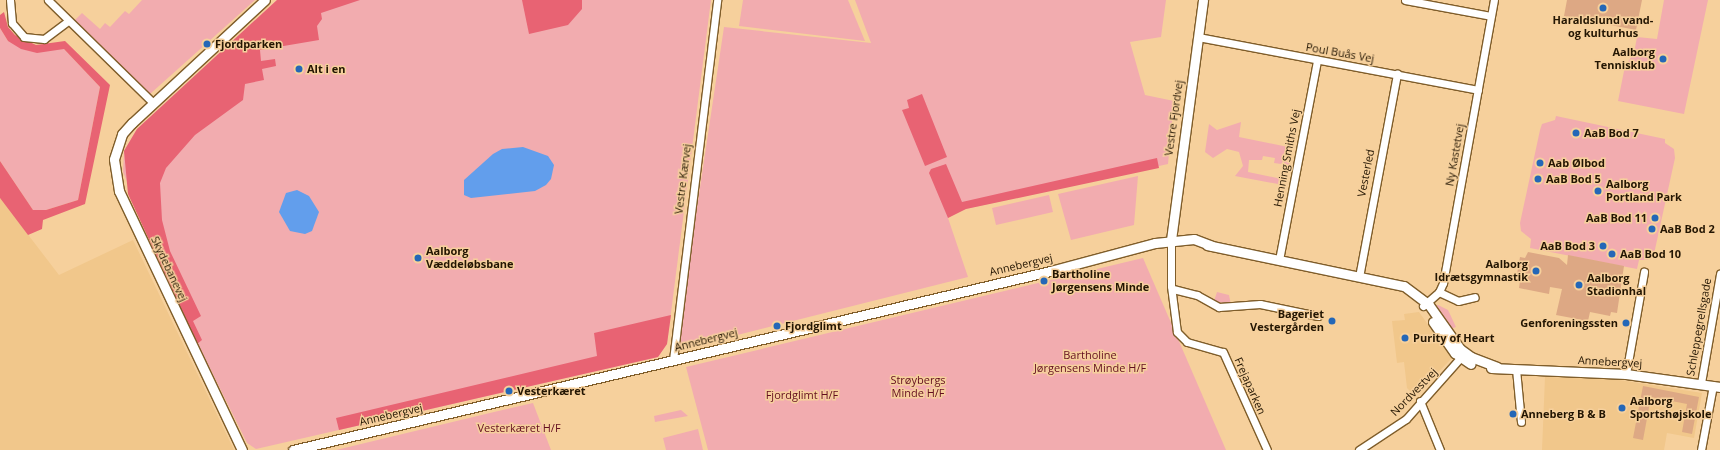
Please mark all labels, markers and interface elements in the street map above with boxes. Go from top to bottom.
marker: Haraldslund vand- og kulturhus [1598,3,1608,13]
place label: Haraldslund vand- og kulturhus [1553,14,1653,40]
place label: Fjordparken [215,37,282,51]
marker: Fjordparken [202,39,212,49]
street label: Poul Buås Vej [1305,40,1375,66]
place label: Aalborg Tennisklub [1594,46,1655,72]
marker: Aalborg Tennisklub [1658,54,1668,64]
place label: Alt i en [307,62,346,76]
marker: Alt i en [294,64,304,74]
street label: Vestre Fjordvej [1162,79,1186,157]
street label: Henning Smiths Vej [1271,108,1303,208]
street label: Ny Kastetvej [1443,123,1467,187]
place label: AaB Bod 7 [1584,126,1639,140]
marker: AaB Bod 7 [1571,128,1581,138]
street label: Vestre Kærvej [672,143,694,215]
street label: Vesterled [1355,148,1377,198]
place label: Aab Ølbod [1548,156,1605,170]
marker: Aab Ølbod [1535,158,1545,168]
place label: AaB Bod 5 [1546,172,1601,186]
marker: AaB Bod 5 [1533,174,1543,184]
place label: Aalborg Portland Park [1606,178,1682,204]
marker: Aalborg Portland Park [1593,186,1603,196]
place label: AaB Bod 11 [1586,211,1647,225]
marker: AaB Bod 11 [1650,213,1660,223]
place label: AaB Bod 2 [1660,222,1715,236]
marker: AaB Bod 2 [1647,224,1657,234]
street label: Skydebanevej [148,234,190,304]
place label: AaB Bod 3 [1540,239,1595,253]
marker: AaB Bod 3 [1598,241,1608,251]
place label: Aalborg Væddeløbsbane [426,245,514,271]
place label: AaB Bod 10 [1620,247,1681,261]
marker: AaB Bod 10 [1607,249,1617,259]
street label: Annebergvej [988,251,1054,279]
marker: Aalborg Væddeløbsbane [413,253,423,263]
place label: Aalborg Idrætsgymnastik [1435,258,1528,284]
marker: Aalborg Idrætsgymnastik [1531,266,1541,276]
place label: Bartholine Jørgensens Minde [1052,268,1149,294]
place label: Aalborg Stadionhal [1587,272,1646,298]
marker: Bartholine Jørgensens Minde [1039,276,1049,286]
street label: Schleppegrellsgade [1684,277,1714,377]
marker: Aalborg Stadionhal [1574,280,1584,290]
place label: Bageriet Vestergården [1250,308,1324,334]
marker: Bageriet Vestergården [1327,316,1337,326]
place label: Genforeningssten [1520,316,1618,330]
marker: Genforeningssten [1621,318,1631,328]
place label: Fjordglimt [785,319,842,333]
marker: Fjordglimt [772,321,782,331]
street label: Annebergvej [673,326,739,354]
place label: Purity of Heart [1413,331,1495,345]
marker: Purity of Heart [1400,333,1410,343]
park label: Bartholine Jørgensens Minde H/F [1034,349,1146,375]
street label: Annebergvej [1577,354,1643,370]
street label: Frejaparken [1232,355,1268,417]
street label: Nordvestvej [1388,365,1440,419]
park label: Strøybergs Minde H/F [890,374,946,400]
place label: Vesterkæret [517,384,586,398]
marker: Vesterkæret [504,386,514,396]
park label: Fjordglimt H/F [766,388,838,402]
place label: Aalborg Sportshøjskole [1630,395,1711,421]
street label: Annebergvej [358,401,424,429]
marker: Aalborg Sportshøjskole [1617,403,1627,413]
place label: Anneberg B & B [1521,407,1606,421]
marker: Anneberg B & B [1508,409,1518,419]
park label: Vesterkæret H/F [477,421,561,435]

